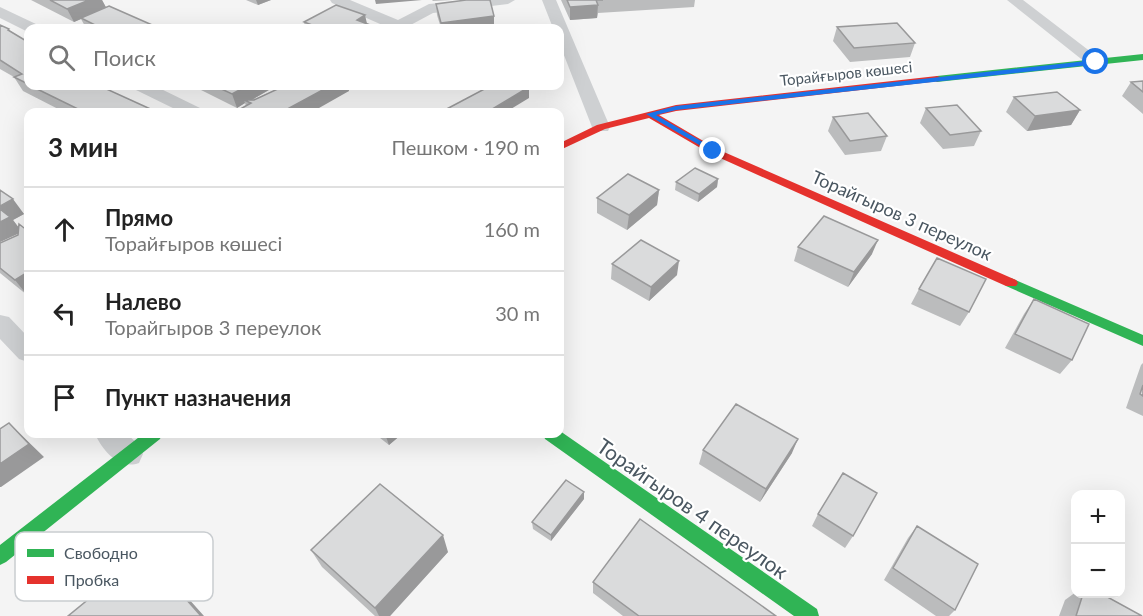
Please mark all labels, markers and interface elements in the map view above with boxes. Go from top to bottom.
search box [24,24,564,90]
icon: search [45,41,78,74]
text: Поиск [93,44,156,71]
route start [1082,48,1108,74]
street label: Торайғыров көшесі [779,57,913,89]
text: 3 мин [48,131,118,163]
text: Пешком · 190 m [391,135,540,159]
route end [699,137,725,163]
street label: Торайгыров 3 переулок [809,165,996,265]
text: Прямо [105,204,173,231]
icon: ahead [48,213,81,246]
text: 160 m [484,217,540,241]
text: Торайғыров көшесі [105,231,282,255]
text: Налево [105,288,181,315]
icon: left [48,297,81,330]
text: 30 m [495,301,540,325]
text: Торайгыров 3 переулок [105,315,321,339]
icon: arrive [48,381,81,414]
text: Пункт назначения [105,384,291,411]
street label: Торайгыров 4 переулок [593,433,793,583]
map controls [1071,490,1125,598]
button: + [1071,490,1125,544]
legend [15,532,213,601]
text: Свободно [64,543,138,562]
button: − [1071,544,1125,598]
text: Пробка [64,570,119,589]

